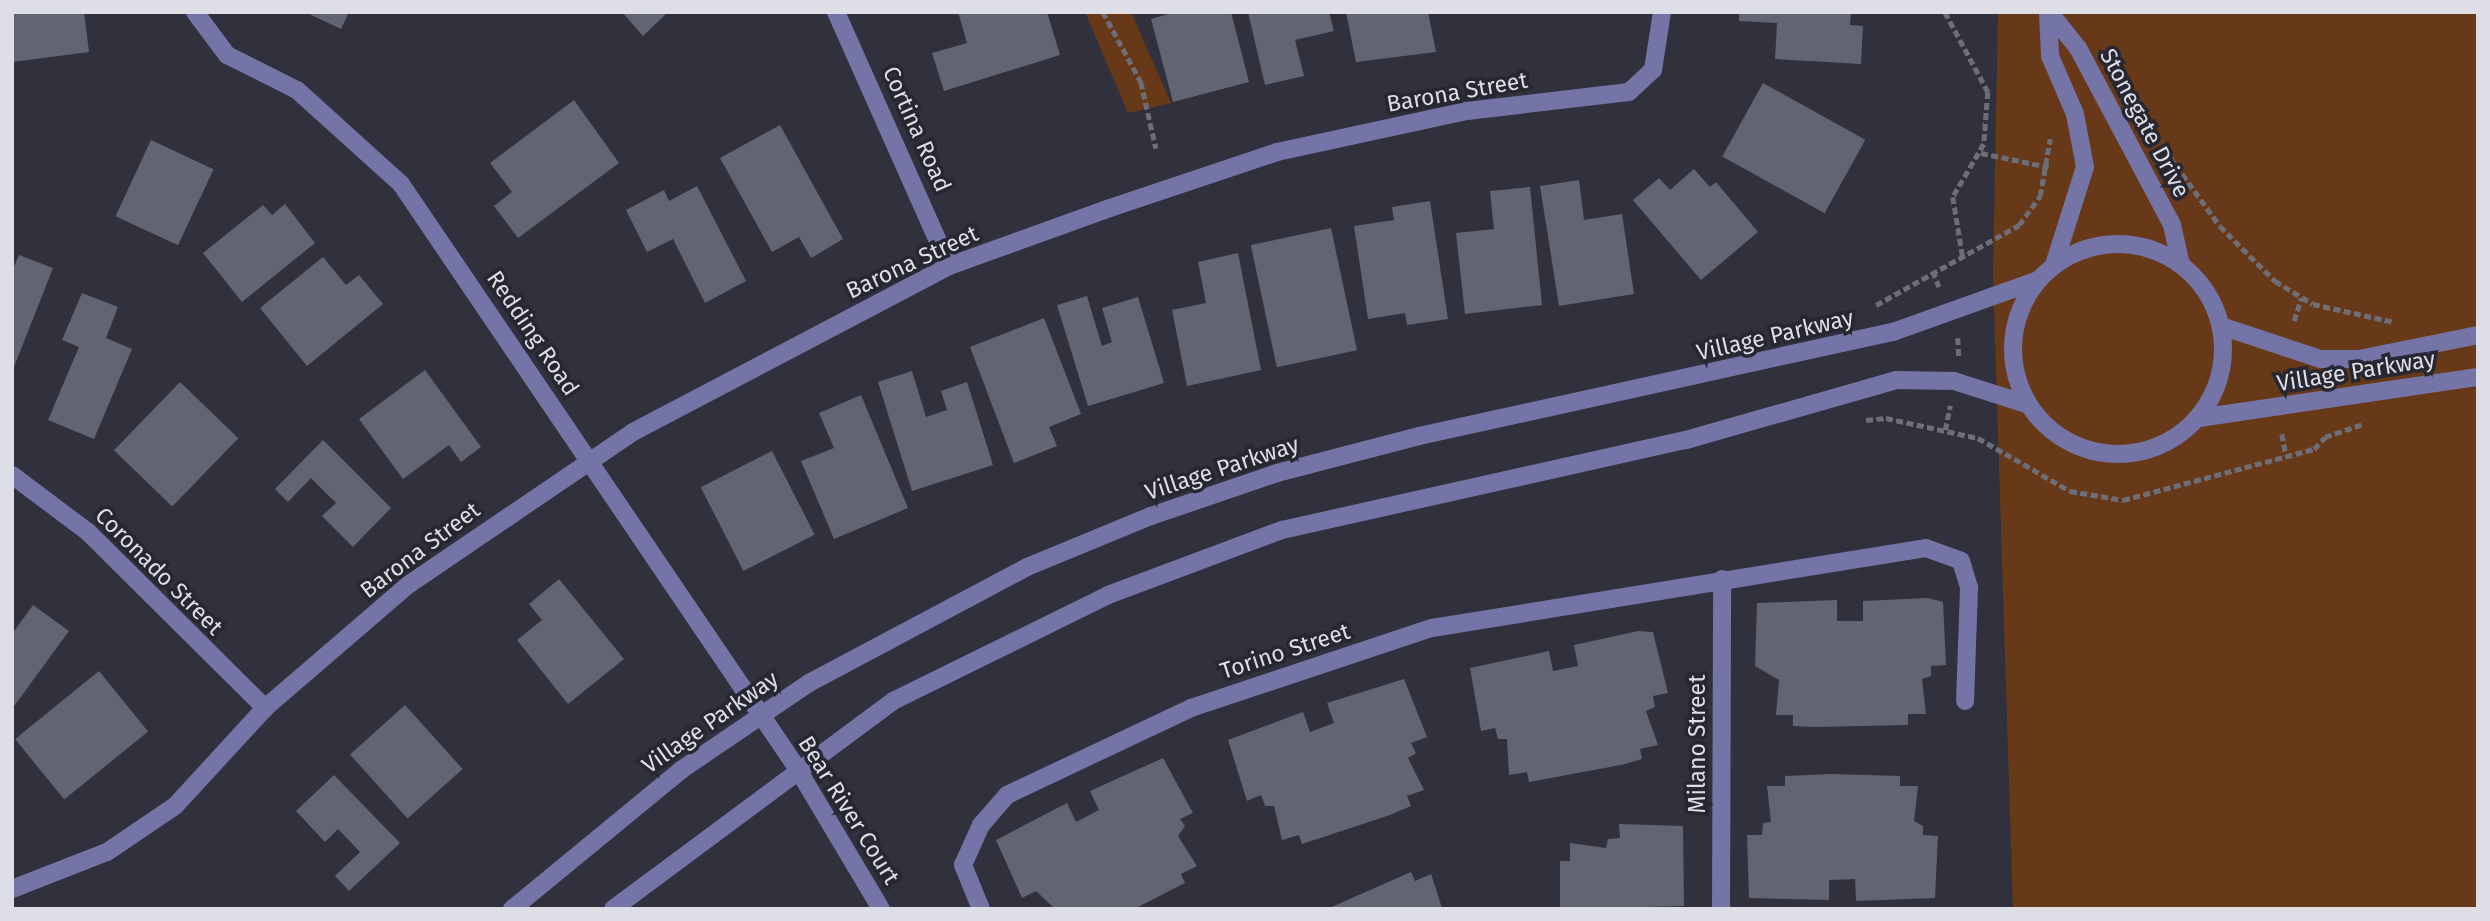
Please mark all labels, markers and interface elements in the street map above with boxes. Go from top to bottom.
street label: Stonegate Drive [2094,44,2196,202]
street label: Cortina Road [877,62,957,196]
street label: Barona Street [1384,66,1530,118]
street label: Barona Street [842,219,982,305]
street label: Redding Road [481,265,585,401]
street label: Village Parkway [1694,304,1856,366]
street label: Village Parkway [2275,345,2437,397]
street label: Village Parkway [1142,430,1302,506]
street label: Barona Street [355,496,485,604]
street label: Coronado Street [89,501,229,641]
street label: Torino Street [1217,617,1353,685]
street label: Village Parkway [637,665,783,779]
street label: Milano Street [1683,675,1711,813]
street label: Bear River Court [792,731,906,889]

